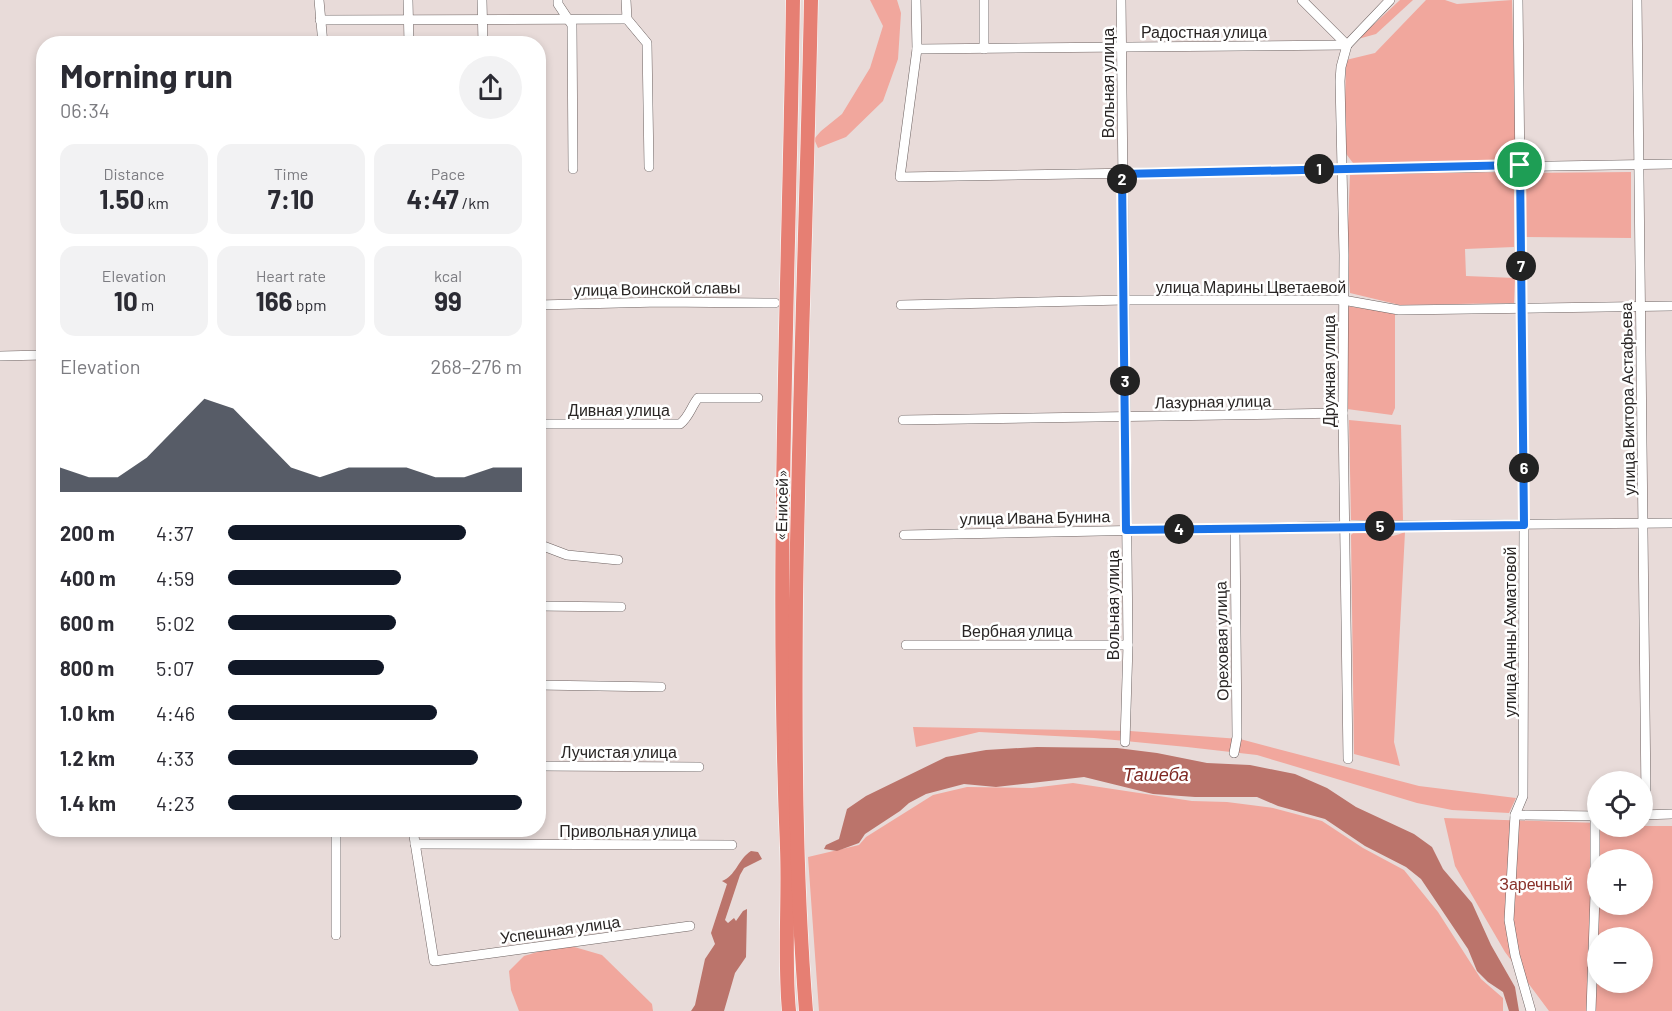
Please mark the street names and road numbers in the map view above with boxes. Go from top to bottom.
street label: Радостная улица [1141,22,1267,41]
street label: Вольная улица [1098,28,1117,138]
street label: улица Воинской славы [573,277,741,299]
street label: улица Марины Цветаевой [1156,277,1346,296]
street label: улица Виктора Астафьева [1616,302,1638,496]
street label: Дружная улица [1319,315,1338,427]
street label: Лазурная улица [1154,390,1272,412]
street label: Дивная улица [568,400,670,419]
street label: «Енисей» [771,469,791,541]
street label: улица Ивана Бунина [960,506,1110,528]
street label: улица Анны Ахматовой [1500,547,1519,717]
street label: Вольная улица [1103,550,1122,660]
street label: Ореховая улица [1210,581,1232,701]
street label: Вербная улица [961,621,1073,640]
street label: Лучистая улица [561,742,677,761]
street label: Привольная улица [559,821,697,840]
street label: Успешная улица [499,911,621,947]

